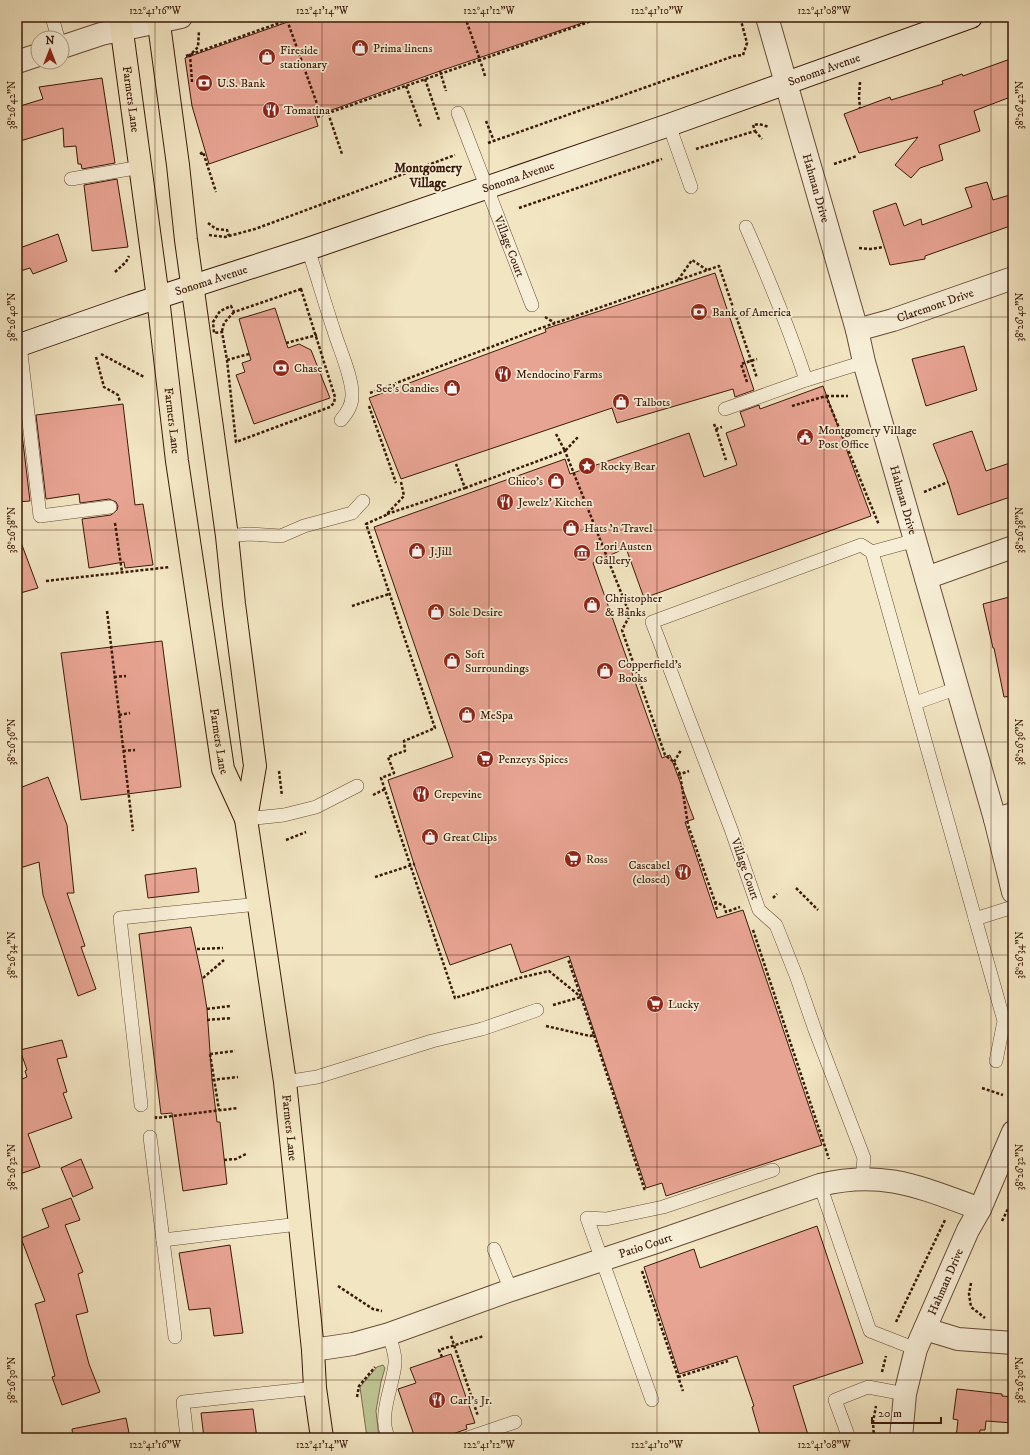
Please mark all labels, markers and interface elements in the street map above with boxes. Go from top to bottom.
text: 122°41'16"W [129,5,182,17]
text: 122°41'14"W [296,5,349,17]
text: 122°41'12"W [463,5,516,17]
text: 122°41'10"W [631,5,684,17]
text: 122°41'08"W [797,5,851,17]
north arrow [30,30,70,70]
text: N [45,34,55,48]
shop icon: Prima linens [350,38,370,58]
place label: Prima linens [373,41,432,56]
place label: Fireside stationary [280,43,328,72]
shop icon: Fireside stationary [257,47,277,67]
street label: Sonoma Avenue [786,50,862,89]
street label: Farmers Lane [119,65,143,133]
bank icon: U.S. Bank [194,73,214,93]
place label: U.S. Bank [217,76,265,91]
text: 38°26'42"N [6,81,18,129]
text: 38°26'42"N [1014,81,1026,129]
restaurant icon: Tomatina [261,100,281,120]
place label: Tomatina [284,103,331,118]
street label: Hahman Drive [799,152,833,224]
street label: Sonoma Avenue [480,157,556,196]
district label: Montgomery Village [394,160,463,192]
street label: Village Court [491,213,528,279]
street label: Sonoma Avenue [173,261,249,299]
street label: Claremont Drive [895,285,976,326]
text: 38°26'40"N [6,293,18,341]
text: 38°26'40"N [1014,293,1026,341]
bank icon: Bank of America [689,302,709,322]
place label: Bank of America [712,305,792,320]
bank icon: Chase [271,358,291,378]
place label: Chase [294,361,322,376]
restaurant icon: Mendocino Farms [493,364,513,384]
place label: Mendocino Farms [516,367,602,382]
shop icon: See's Candies [442,378,462,398]
place label: See's Candies [376,381,439,396]
street label: Farmers Lane [161,387,184,455]
shop icon: Talbots [611,392,631,412]
place label: Talbots [634,395,670,410]
place label: Montgomery Village Post Office [818,423,917,452]
public building icon: Montgomery Village Post Office [795,427,815,447]
place icon: Rocky Bear [577,456,597,476]
place label: Rocky Bear [600,459,656,474]
street label: Hahman Drive [887,464,921,536]
shop icon: Chico's [546,471,566,491]
place label: Chico's [508,474,543,489]
restaurant icon: Jewelz' Kitchen [495,492,515,512]
place label: Jewelz' Kitchen [517,495,593,510]
text: 38°26'38"N [6,507,18,553]
text: 38°26'38"N [1014,507,1026,553]
shop icon: Hats 'n Travel [561,518,581,538]
place label: Hats 'n Travel [584,521,653,536]
place label: Lori Austen Gallery [595,539,653,568]
shop icon: J.Jill [407,541,427,561]
museum icon: Lori Austen Gallery [572,543,592,563]
place label: J.Jill [429,544,452,559]
place label: Christopher & Banks [605,591,663,620]
shop icon: Christopher & Banks [582,595,602,615]
shop icon: Sole Desire [426,602,446,622]
place label: Sole Desire [449,605,503,620]
place label: Soft Surroundings [465,647,529,676]
shop icon: Soft Surroundings [442,651,462,671]
place label: Copperfield's Books [618,657,682,686]
shop icon: Copperfield's Books [595,661,615,681]
shop icon: MeSpa [457,705,477,725]
street label: Farmers Lane [207,707,232,777]
place label: MeSpa [480,708,514,723]
text: 38°26'36"N [6,719,18,765]
text: 38°26'36"N [1014,719,1026,765]
supermarket icon: Penzeys Spices [475,749,495,769]
place label: Penzeys Spices [498,752,568,767]
restaurant icon: Crepevine [411,784,431,804]
place label: Crepevine [434,787,482,802]
shop icon: Great Clips [420,827,440,847]
place label: Great Clips [443,830,497,845]
street label: Village Court [727,835,763,902]
supermarket icon: Ross [563,849,583,869]
place label: Ross [586,852,608,867]
place label: Cascabel (closed) [628,858,670,887]
restaurant icon: Cascabel (closed) [673,862,693,882]
text: 38°26'34"N [6,931,18,979]
text: 38°26'34"N [1014,931,1026,979]
supermarket icon: Lucky [645,994,665,1014]
place label: Lucky [668,997,700,1012]
street label: Farmers Lane [279,1094,301,1162]
text: 38°26'32"N [6,1144,18,1190]
text: 38°26'32"N [1014,1144,1026,1190]
street label: Patio Court [617,1229,674,1261]
street label: Hahman Drive [924,1246,967,1317]
text: 38°26'30"N [6,1357,18,1403]
text: 38°26'30"N [1014,1357,1026,1403]
restaurant icon: Carl's Jr. [427,1390,447,1410]
place label: Carl's Jr. [450,1393,492,1408]
scale bar [872,1399,941,1425]
text: 20 m [878,1406,902,1421]
text: 122°41'16"W [129,1439,182,1451]
text: 122°41'14"W [296,1439,349,1451]
text: 122°41'12"W [463,1439,516,1451]
text: 122°41'10"W [631,1439,684,1451]
text: 122°41'08"W [797,1439,851,1451]

